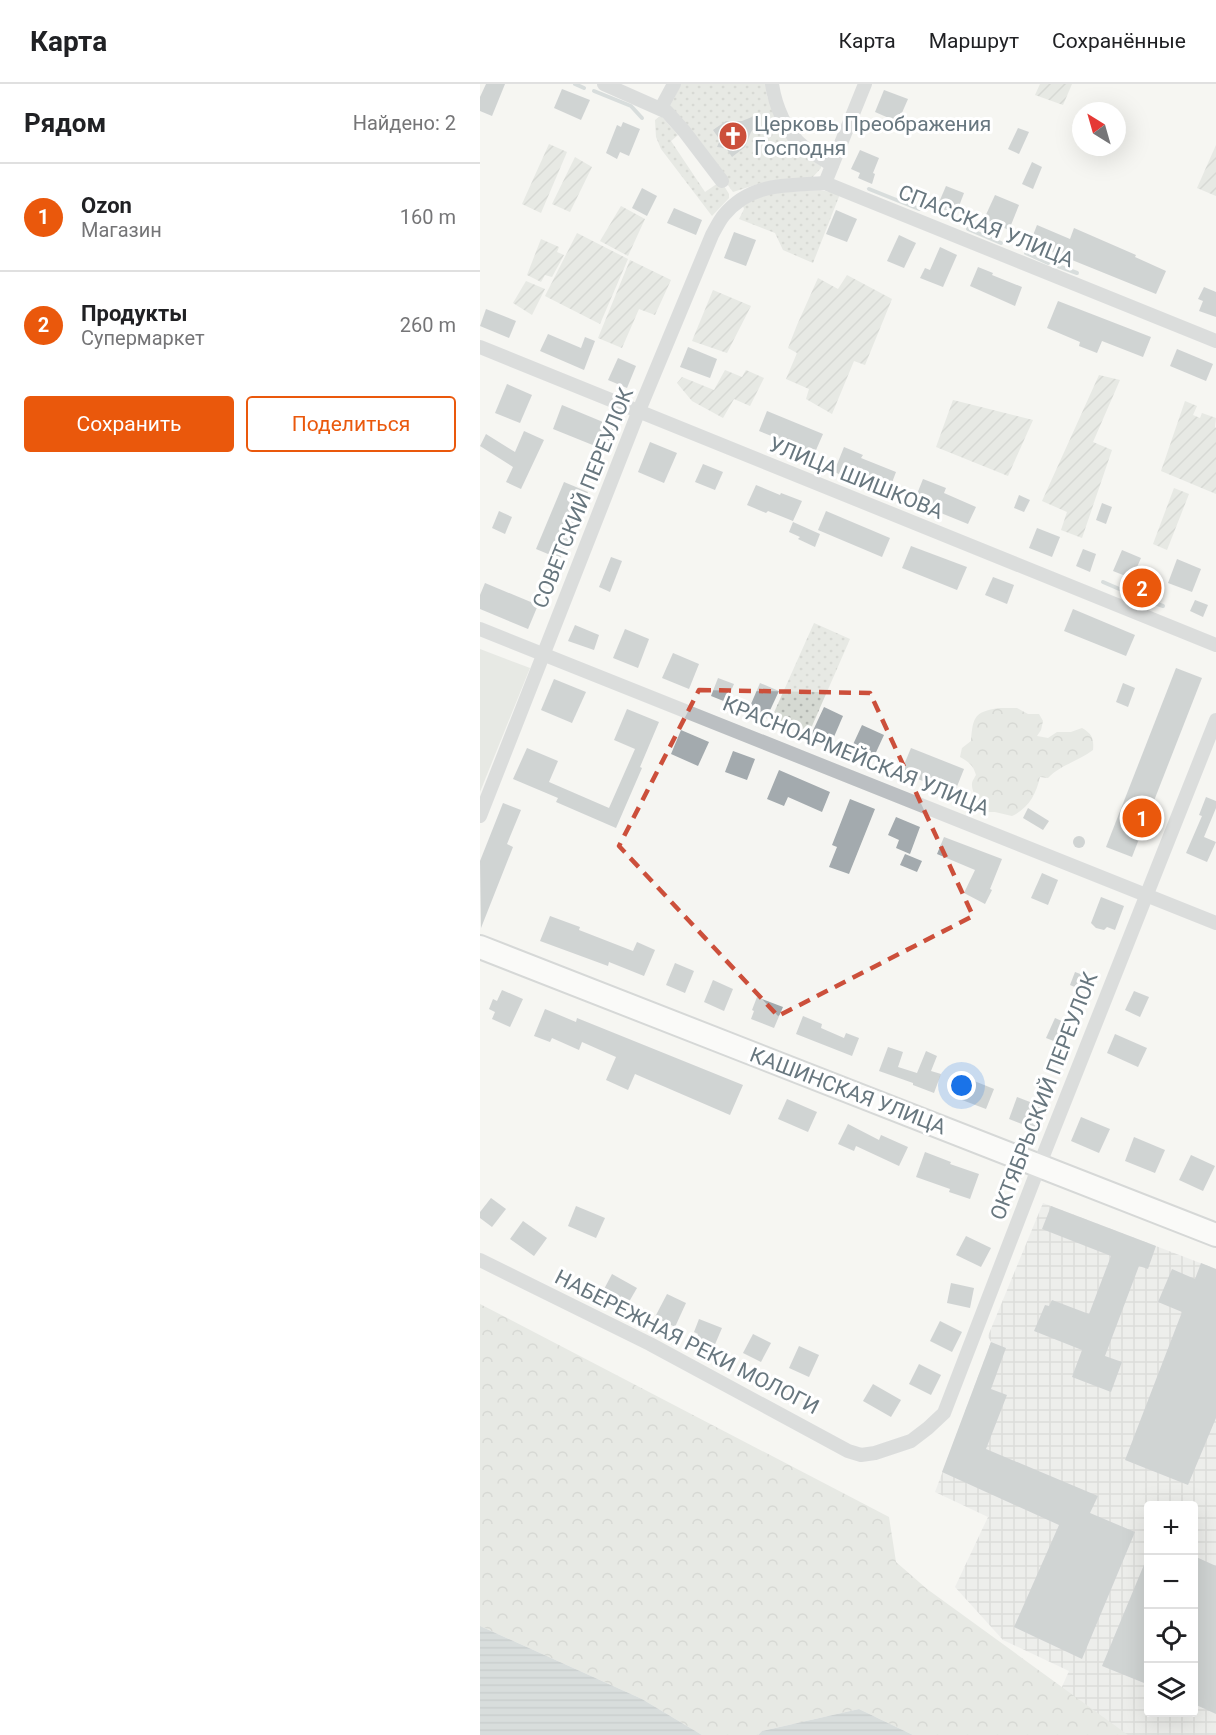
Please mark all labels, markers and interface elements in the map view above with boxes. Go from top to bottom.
text: Карта [30,25,107,58]
text: Карта [839,29,896,53]
text: Маршрут [929,29,1019,53]
text: Сохранённые [1052,29,1186,53]
north arrow [1072,102,1126,156]
text: Рядом [24,108,106,138]
text: Найдено: 2 [353,111,456,135]
place label: Церковь Преображения Господня [754,112,991,160]
church icon: Церковь Преображения Господня [717,120,749,152]
street label: СПАССКАЯ УЛИЦА [895,180,1078,272]
text: Ozon [81,193,132,218]
text: 1 [38,205,49,229]
text: 160 m [400,205,456,229]
text: Магазин [81,218,162,242]
text: Продукты [81,301,187,326]
text: 2 [38,313,49,337]
text: 260 m [400,313,456,337]
text: Супермаркет [81,326,205,350]
street label: СОВЕТСКИЙ ПЕРЕУЛОК [528,384,638,612]
button: Сохранить [24,396,234,452]
button: Поделиться [246,396,456,452]
street label: УЛИЦА ШИШКОВА [765,432,947,524]
pin: 2 [1122,566,1162,610]
street label: КРАСНОАРМЕЙСКАЯ УЛИЦА [719,691,993,821]
pin: 1 [1122,796,1162,840]
street label: ОКТЯБРЬСКИЙ ПЕРЕУЛОК [986,968,1103,1223]
street label: КАШИНСКАЯ УЛИЦА [747,1043,950,1140]
your location [947,1071,976,1100]
street label: НАБЕРЕЖНАЯ РЕКИ МОЛОГИ [551,1265,823,1419]
map controls [1144,1501,1198,1717]
button: + [1144,1501,1198,1555]
button: − [1144,1555,1198,1609]
button: locate [1144,1609,1198,1663]
button: layers [1144,1663,1198,1717]

